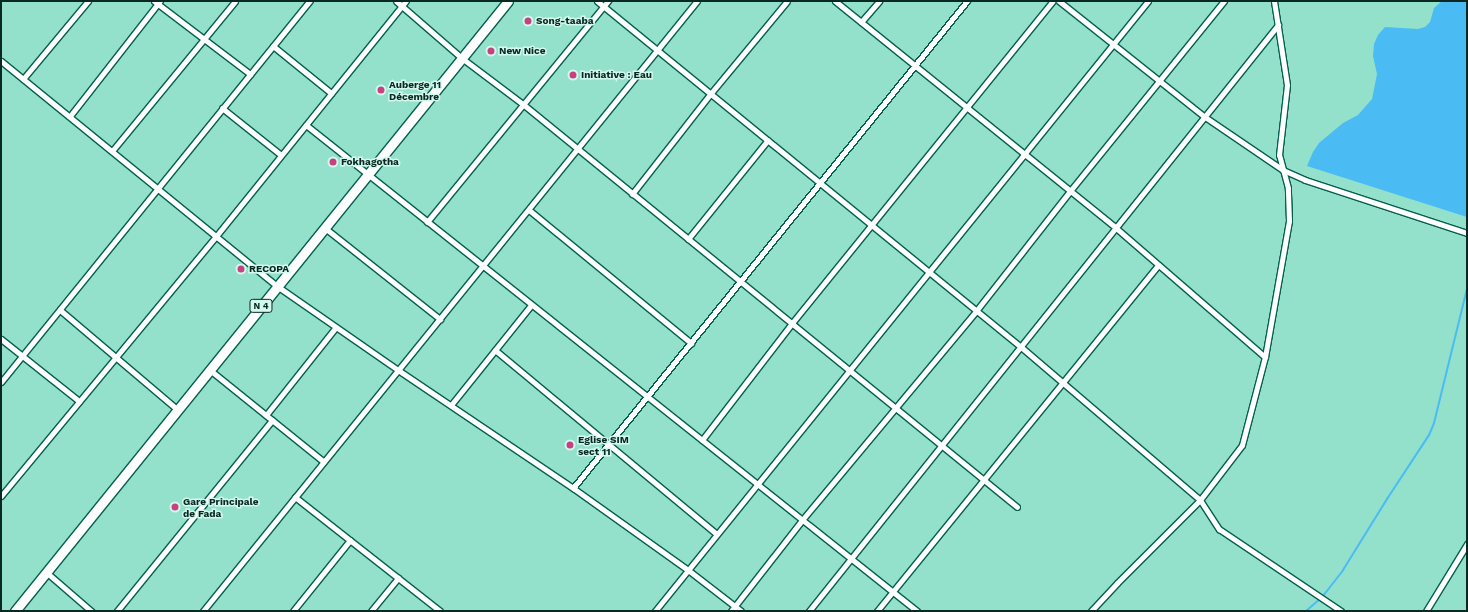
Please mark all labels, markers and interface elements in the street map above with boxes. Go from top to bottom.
place label: Song-taaba [536,15,594,27]
marker: Song-taaba [523,16,533,26]
place label: New Nice [499,45,546,57]
marker: New Nice [486,46,496,56]
place label: Initiative : Eau [581,69,652,81]
marker: Initiative : Eau [568,70,578,80]
place label: Auberge 11 Décembre [389,78,441,102]
marker: Auberge 11 Décembre [376,85,386,95]
place label: Fokhagotha [341,156,399,168]
marker: Fokhagotha [328,157,338,167]
place label: RECOPA [249,263,289,275]
marker: RECOPA [236,264,246,274]
road number: N 4 [249,299,273,313]
place label: Eglise SIM sect 11 [578,433,629,456]
marker: Eglise SIM sect 11 [565,440,575,450]
place label: Gare Principale de Fada [183,495,259,518]
marker: Gare Principale de Fada [170,502,180,512]

